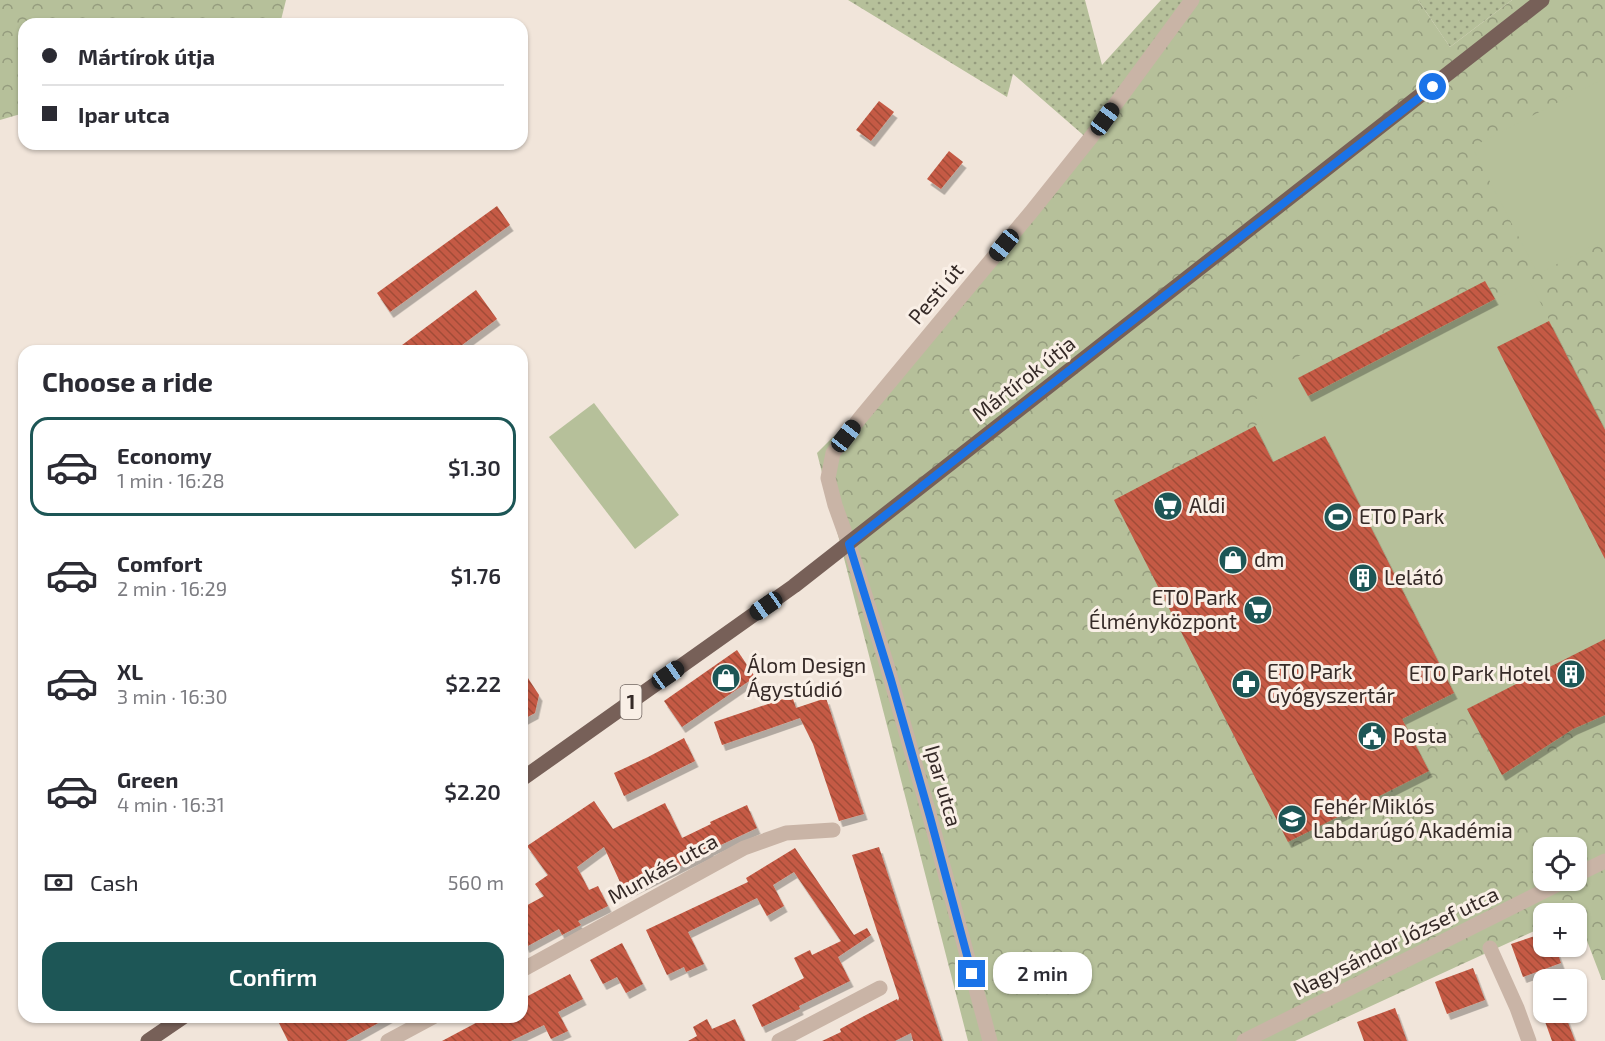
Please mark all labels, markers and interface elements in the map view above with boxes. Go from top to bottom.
text: Mártírok útja [78,43,215,69]
route start [1419,73,1446,100]
car [1087,99,1123,139]
text: Ipar utca [78,101,170,127]
car [986,225,1022,265]
street label: Pesti út [902,257,968,329]
street label: Mártírok útja [967,330,1080,427]
text: Choose a ride [42,365,213,397]
car [828,416,864,456]
icon: car [45,440,99,494]
text: Economy [117,442,212,468]
text: $1.30 [448,454,501,480]
text: 1 min · 16:28 [117,468,225,492]
supermarket icon: Aldi [1152,490,1184,522]
place label: Aldi [1189,492,1226,517]
sports icon: ETO Park [1322,501,1354,533]
place label: ETO Park [1359,503,1445,528]
shop icon: dm [1217,544,1249,576]
place label: dm [1254,546,1284,571]
icon: car [45,548,99,602]
text: Comfort [117,550,202,576]
text: $1.76 [450,562,501,588]
building icon: Lelátó [1347,562,1379,594]
place label: Lelátó [1384,564,1444,589]
text: 2 min · 16:29 [117,576,227,600]
place label: ETO Park Élményközpont [1089,584,1237,633]
car [746,588,786,624]
supermarket icon: ETO Park Élményközpont [1242,594,1274,626]
place label: Álom Design Ágystúdió [747,652,866,701]
icon: car [45,656,99,710]
car [648,657,688,693]
text: XL [117,658,143,684]
place label: ETO Park Gyógyszertár [1267,658,1396,707]
building icon: ETO Park Hotel [1555,658,1587,690]
place label: ETO Park Hotel [1409,660,1551,685]
shop icon: Álom Design Ágystúdió [710,662,742,694]
pharmacy icon: ETO Park Gyógyszertár [1230,668,1262,700]
text: $2.22 [445,670,501,696]
text: 3 min · 16:30 [117,684,228,708]
road number: 1 [620,685,642,719]
public building icon: Posta [1356,720,1388,752]
place label: Posta [1393,722,1447,747]
street label: Ipar utca [921,742,968,829]
icon: car [45,764,99,818]
text: Green [117,766,179,792]
text: $2.20 [444,778,501,804]
text: 4 min · 16:31 [117,792,225,816]
place label: Fehér Miklós Labdarúgó Akadémia [1313,793,1513,842]
school or university icon: Fehér Miklós Labdarúgó Akadémia [1276,803,1308,835]
street label: Munkás utca [603,827,722,908]
map controls [1533,837,1587,1023]
button: locate [1533,837,1587,891]
icon: cash [42,866,75,899]
text: Cash [90,869,139,895]
text: 560 m [448,870,504,894]
street label: Nagysándor József utca [1289,880,1502,1001]
button: + [1533,903,1587,957]
button: Confirm [42,942,504,1011]
callout: 2 min [993,953,1092,995]
route end [958,960,985,987]
text: 2 min [1017,961,1068,985]
button: − [1533,969,1587,1023]

